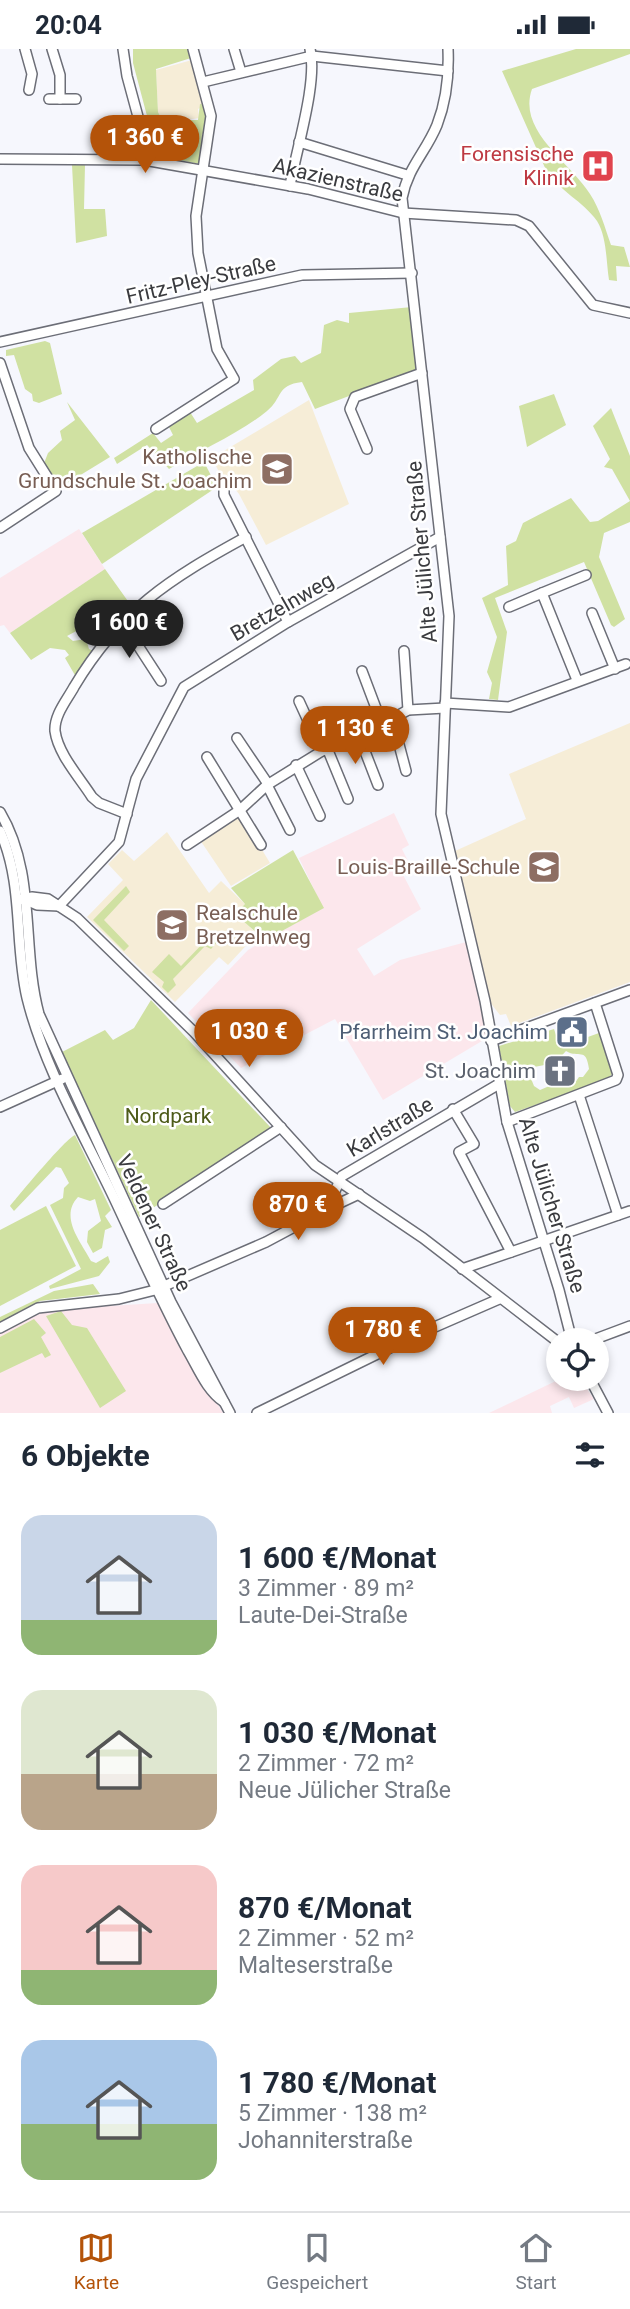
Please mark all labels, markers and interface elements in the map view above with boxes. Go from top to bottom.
text: 20:04 [35,10,102,40]
pin: 1 360 € [80,115,210,175]
text: 1 360 € [106,124,184,151]
place label: Forensische Klinik [460,142,574,190]
hospital icon: Forensische Klinik [579,147,617,185]
street label: Akazienstraße [270,153,406,207]
street label: Fritz-Pley-Straße [124,251,278,309]
place label: Katholische Grundschule St. Joachim [18,445,252,493]
school or university icon: Katholische Grundschule St. Joachim [258,450,296,488]
street label: Alte Jülicher Straße [402,460,442,644]
street label: Bretzelnweg [226,568,338,646]
pin: 1 600 € [64,601,194,660]
text: 1 600 € [90,609,168,636]
pin: 1 130 € [290,707,420,766]
text: 1 130 € [316,715,394,742]
school or university icon: Louis-Braille-Schule [525,848,563,886]
place label: Louis-Braille-Schule [337,855,520,879]
place label: Realschule Bretzelnweg [196,901,311,949]
school or university icon: Realschule Bretzelnweg [153,906,191,944]
pin: 1 030 € [184,1009,314,1069]
public building icon: Pfarrheim St. Joachim [553,1013,591,1051]
text: 1 030 € [210,1018,288,1045]
place label: Pfarrheim St. Joachim [339,1020,548,1044]
church icon: St. Joachim [541,1052,579,1090]
place label: St. Joachim [425,1059,536,1083]
street label: Karlstraße [343,1092,437,1162]
park label: Nordpark [125,1104,212,1128]
street label: Alte Jülicher Straße [514,1114,590,1296]
street label: Veldener Straße [112,1151,196,1295]
pin: 870 € [249,1183,347,1242]
text: 870 € [269,1191,327,1218]
pin: 1 780 € [318,1307,448,1367]
text: 1 780 € [344,1316,422,1343]
map controls [546,1328,609,1391]
button: locate [546,1328,609,1391]
icon: filters [571,1436,609,1474]
text: 6 Objekte [21,1438,150,1473]
text: 1 600 €/Monat [238,1540,436,1575]
icon: home [77,1543,161,1627]
text: 3 Zimmer · 89 m² [238,1575,414,1602]
text: Laute-Dei-Straße [238,1602,408,1629]
text: 1 030 €/Monat [238,1715,436,1750]
icon: home [77,1718,161,1802]
text: 2 Zimmer · 72 m² [238,1750,414,1777]
text: Neue Jülicher Straße [238,1777,451,1804]
text: 870 €/Monat [238,1890,412,1925]
icon: home [77,1893,161,1977]
text: 2 Zimmer · 52 m² [238,1925,414,1952]
text: Malteserstraße [238,1952,393,1979]
text: 1 780 €/Monat [238,2065,436,2100]
icon: home [77,2068,161,2152]
text: 5 Zimmer · 138 m² [238,2100,427,2127]
text: Johanniterstraße [238,2127,413,2154]
tab: Karte [74,2229,119,2294]
tab: Gespeichert [266,2229,368,2294]
tab: Start [515,2229,556,2294]

